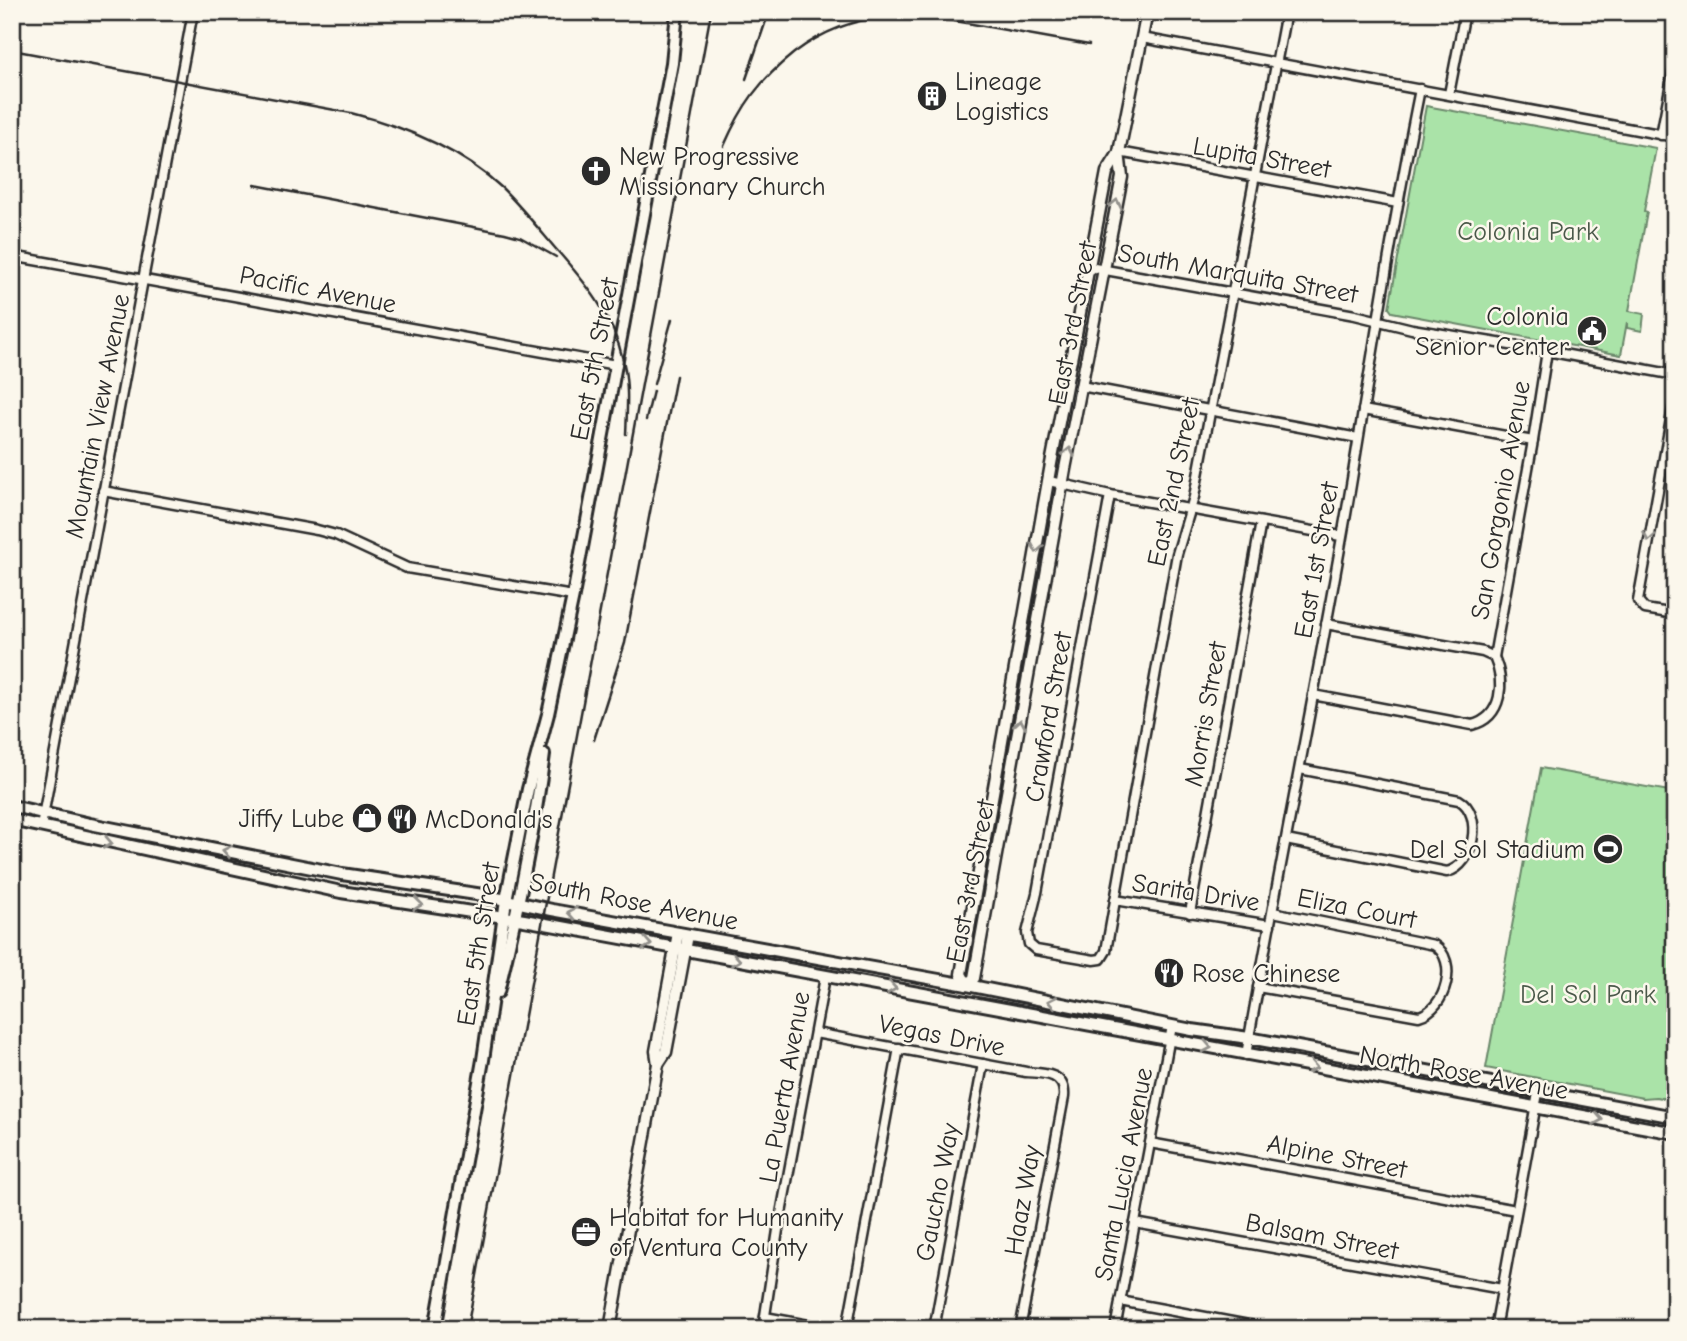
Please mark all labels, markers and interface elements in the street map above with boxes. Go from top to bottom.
place label: Lineage Logistics [955,67,1049,127]
building icon: Lineage Logistics [915,79,949,113]
street label: Lupita Street [1190,131,1335,185]
place label: New Progressive Missionary Church [619,142,826,202]
church icon: New Progressive Missionary Church [579,154,613,188]
one-way arrow [1108,198,1123,210]
park label: Colonia Park [1457,217,1599,247]
street label: East 3rd Street [1042,237,1104,408]
street label: South Marquita Street [1116,238,1362,310]
street label: Pacific Avenue [237,260,399,320]
street label: East 5th Street [564,274,626,443]
street label: Mountain View Avenue [60,291,136,541]
place label: Colonia Senior Center [1415,302,1570,362]
public building icon: Colonia Senior Center [1575,314,1609,348]
street label: San Gorgonio Avenue [1465,378,1537,622]
street label: East 2nd Street [1141,394,1207,569]
one-way arrow [1060,446,1075,458]
street label: East 1st Street [1288,478,1346,641]
one-way arrow [1642,531,1657,543]
one-way arrow [1030,542,1045,554]
street label: Crawford Street [1019,628,1079,805]
street label: Morris Street [1178,638,1234,789]
one-way arrow [1012,718,1027,730]
street label: East 3rd Street [940,795,1002,966]
shop icon: Jiffy Lube [350,801,384,835]
restaurant icon: McDonald's [385,802,419,836]
place label: Jiffy Lube [238,804,344,834]
place label: McDonald's [425,805,553,835]
sports icon: Del Sol Stadium [1591,832,1625,866]
one-way arrow [102,834,114,849]
place label: Del Sol Stadium [1410,835,1585,865]
one-way arrow [221,844,233,859]
street label: East 5th Street [451,859,507,1028]
street label: South Rose Avenue [527,867,741,937]
street label: Sarita Drive [1130,868,1262,918]
street label: Eliza Court [1295,883,1421,936]
one-way arrow [412,897,424,912]
one-way arrow [567,907,579,922]
one-way arrow [641,936,653,951]
one-way arrow [730,952,742,967]
restaurant icon: Rose Chinese [1152,956,1186,990]
place label: Rose Chinese [1192,959,1340,989]
one-way arrow [887,980,898,995]
park label: Del Sol Park [1520,980,1656,1010]
street label: La Puerta Avenue [753,989,817,1185]
one-way arrow [1046,995,1058,1010]
street label: Vegas Drive [876,1009,1008,1063]
one-way arrow [1201,1039,1213,1054]
street label: North Rose Avenue [1357,1040,1571,1106]
one-way arrow [1307,1059,1319,1074]
street label: Santa Lucia Avenue [1089,1065,1159,1283]
one-way arrow [1592,1111,1604,1126]
street label: Gaucho Way [910,1120,966,1264]
street label: Alpine Street [1264,1129,1411,1186]
street label: Haaz Way [999,1142,1047,1258]
place label: Habitat for Humanity of Ventura County [609,1203,844,1263]
street label: Balsam Street [1243,1207,1402,1267]
office icon: Habitat for Humanity of Ventura County [569,1215,603,1249]

